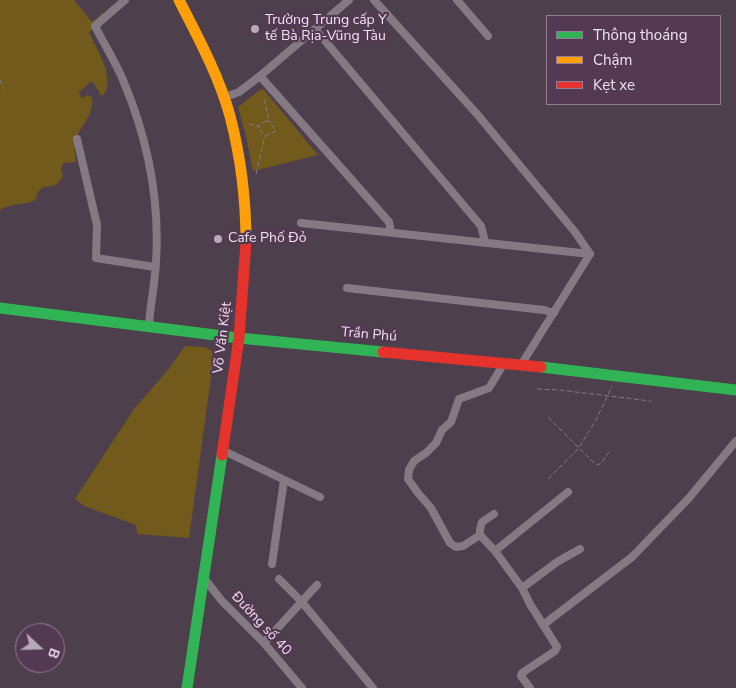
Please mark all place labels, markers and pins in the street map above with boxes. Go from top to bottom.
place label: Trường Trung cấp Y tế Bà Rịa-Vũng Tàu [265,13,387,46]
marker: Trường Trung cấp Y tế Bà Rịa-Vũng Tàu [249,23,261,35]
place label: Cafe Phố Đỏ [228,231,306,247]
marker: Cafe Phố Đỏ [212,233,224,245]

